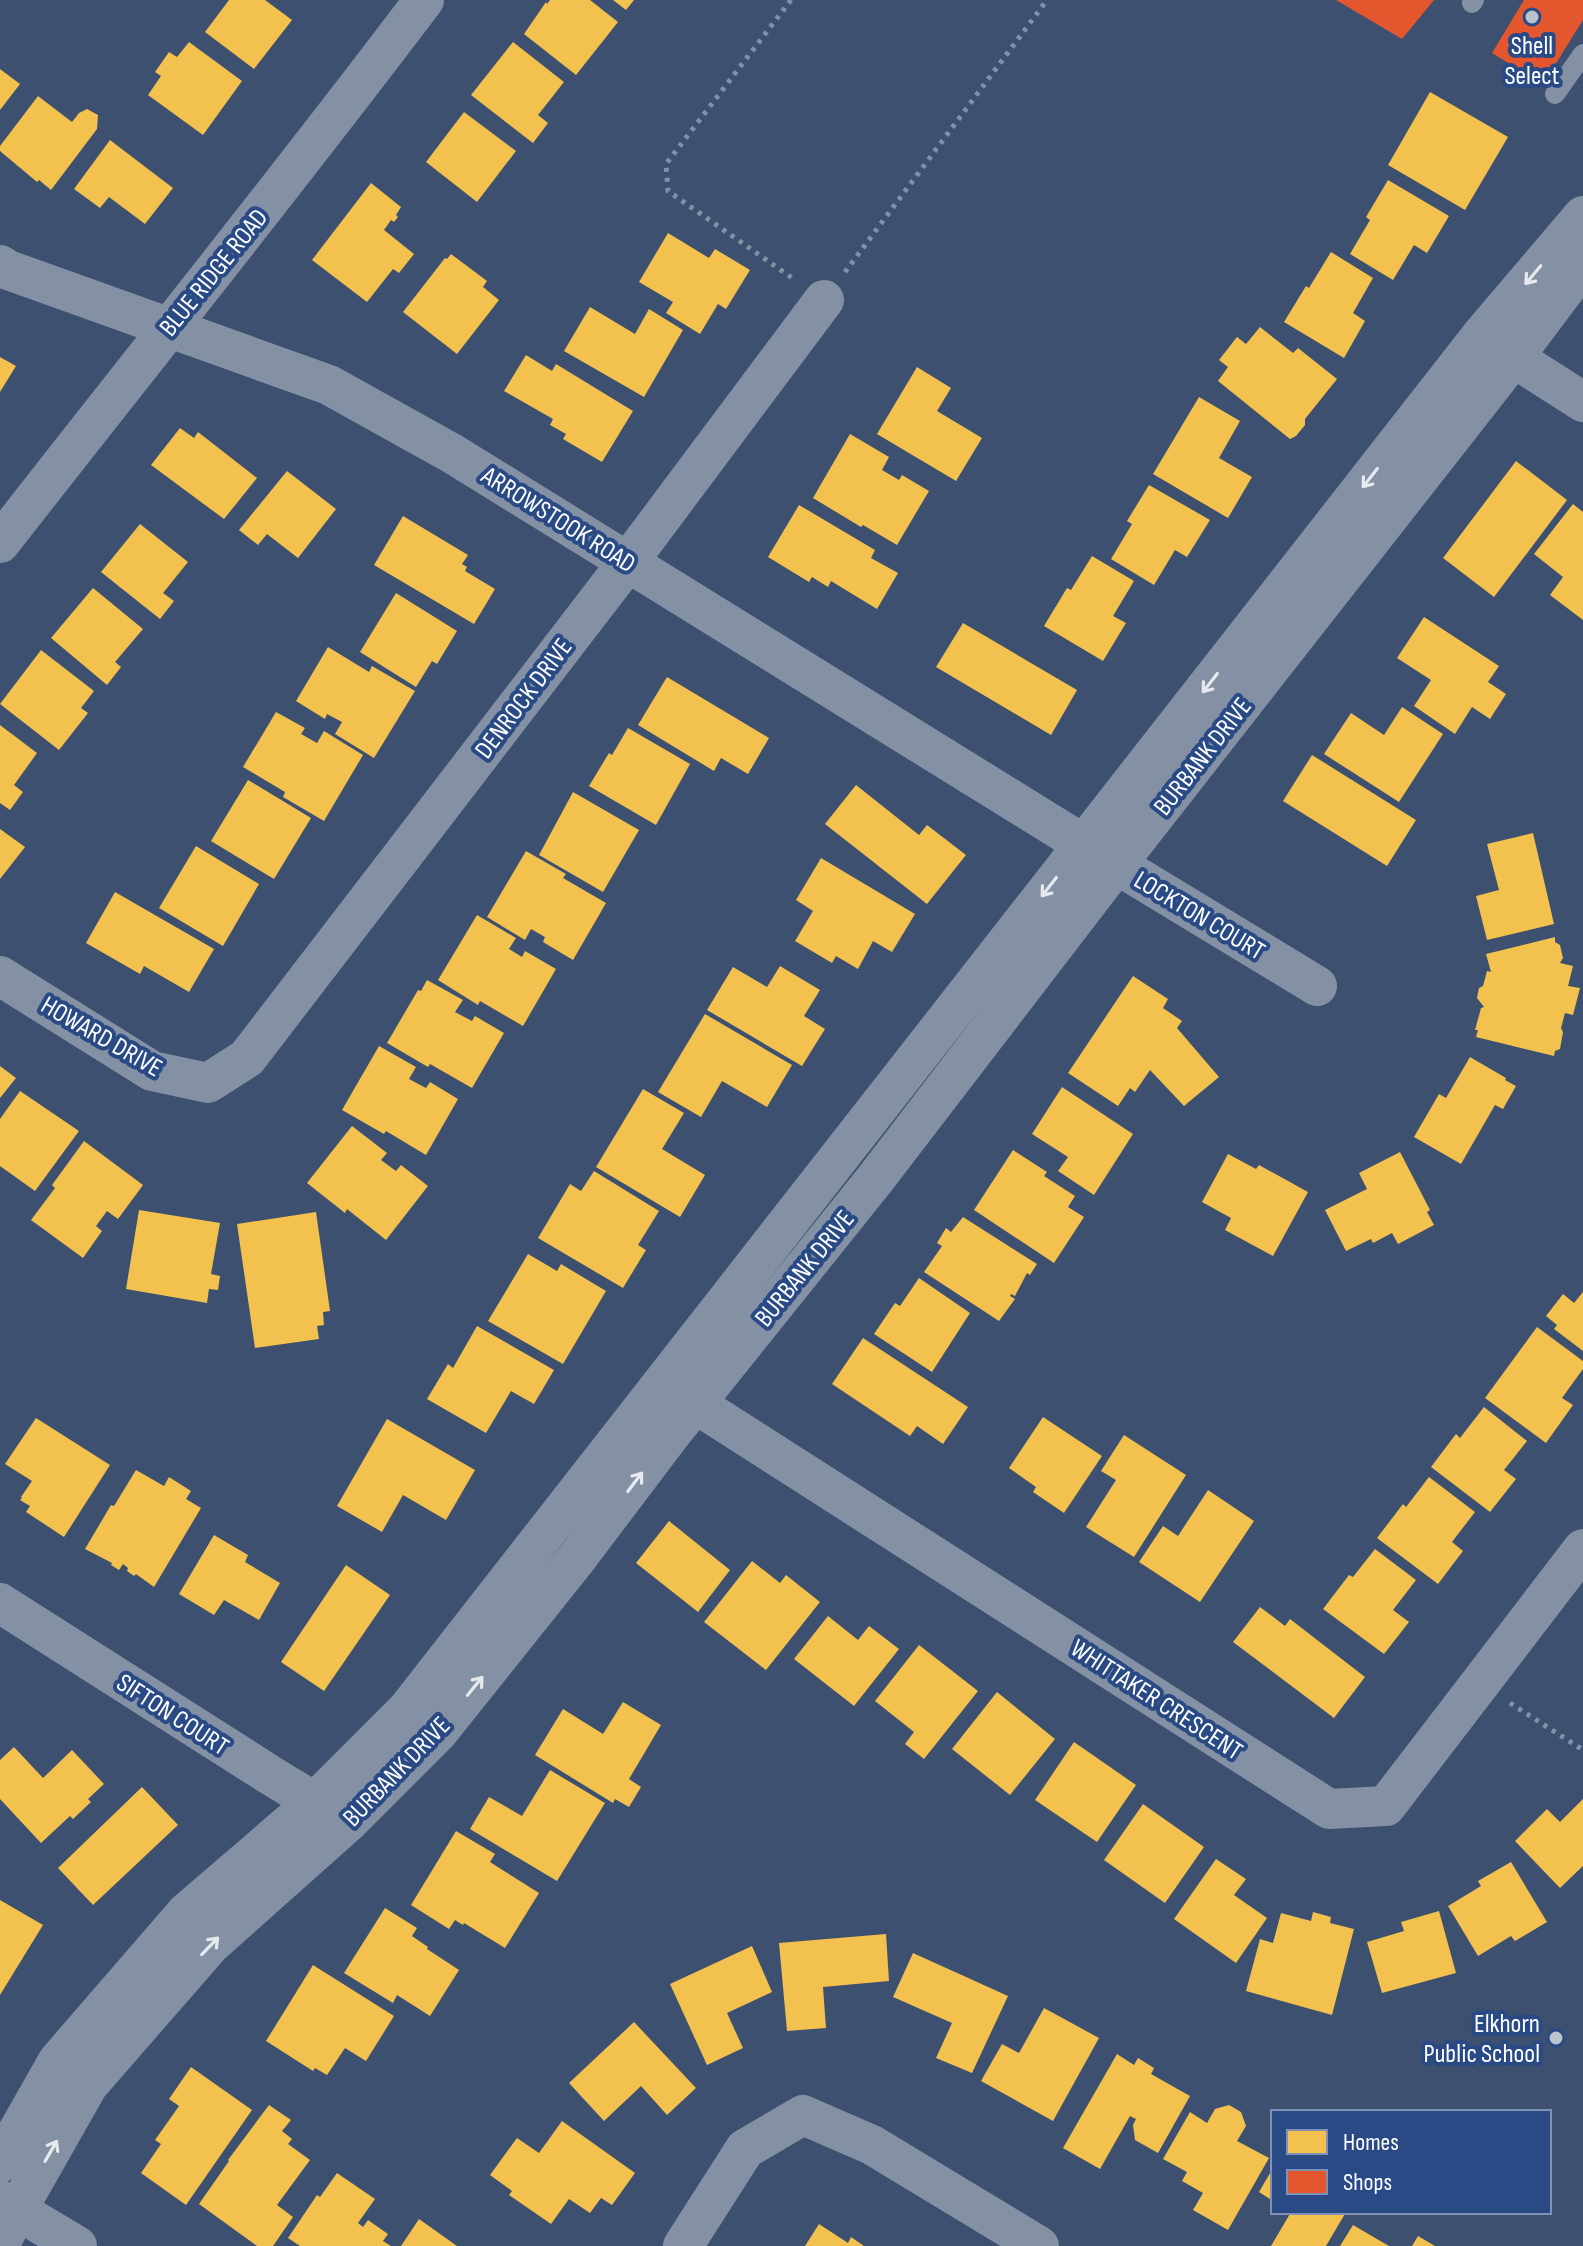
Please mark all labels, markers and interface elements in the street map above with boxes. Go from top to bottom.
marker: Shell Select [1523,8,1541,26]
place label: Shell Select [1504,31,1560,92]
street label: BLUE RIDGE ROAD [153,203,275,343]
one-way arrow [1524,264,1542,285]
street label: ARROWSTOOK ROAD [475,460,641,580]
one-way arrow [1361,467,1379,488]
street label: DENROCK DRIVE [469,633,579,765]
one-way arrow [1201,672,1218,693]
street label: BURBANK DRIVE [1148,692,1259,822]
street label: LOCKTON COURT [1128,865,1270,967]
one-way arrow [1041,876,1058,897]
street label: HOWARD DRIVE [35,990,167,1084]
street label: BURBANK DRIVE [749,1204,861,1333]
one-way arrow [627,1472,644,1493]
street label: WHITTAKER CRESCENT [1064,1633,1248,1767]
street label: SIFTON COURT [110,1668,234,1763]
one-way arrow [466,1676,483,1697]
street label: BURBANK DRIVE [337,1711,457,1833]
one-way arrow [200,1937,219,1956]
place label: Elkhorn Public School [1424,2009,1540,2070]
marker: Elkhorn Public School [1547,2029,1565,2047]
legend [1271,2110,1551,2214]
text: Homes [1343,2128,1399,2157]
one-way arrow [43,2140,59,2163]
text: Shops [1343,2168,1392,2197]

